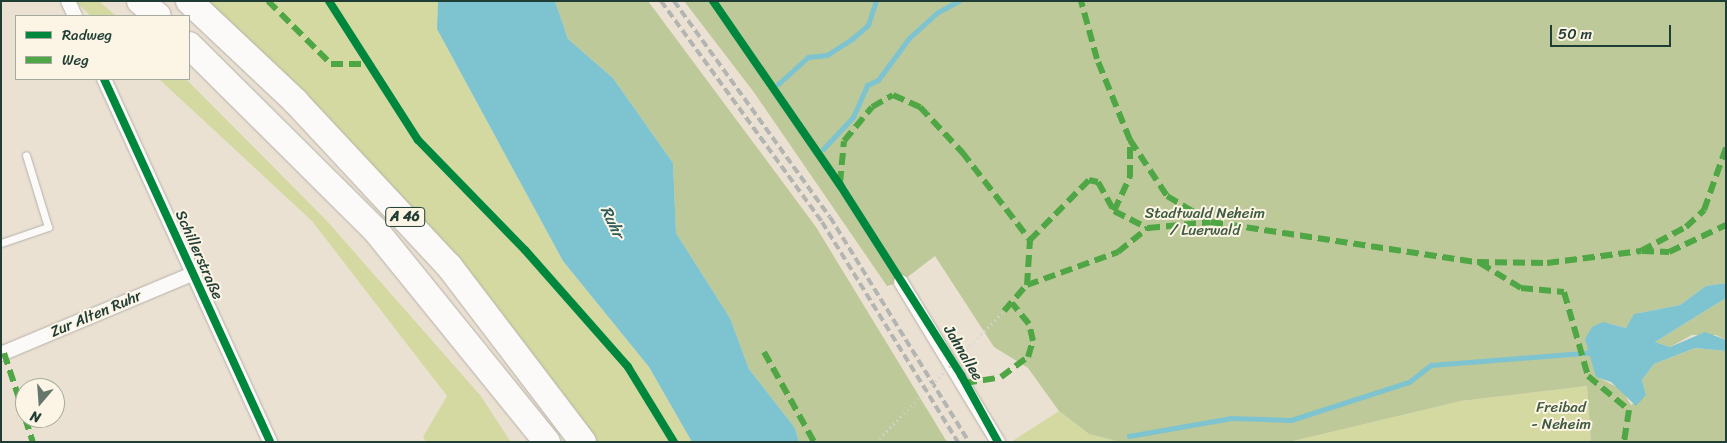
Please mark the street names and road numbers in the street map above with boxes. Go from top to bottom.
road number: A 46 [385,206,425,228]
street label: Schillerstraße [171,208,227,302]
street label: Zur Alten Ruhr [47,287,145,341]
street label: Jahnallee [939,322,987,384]

